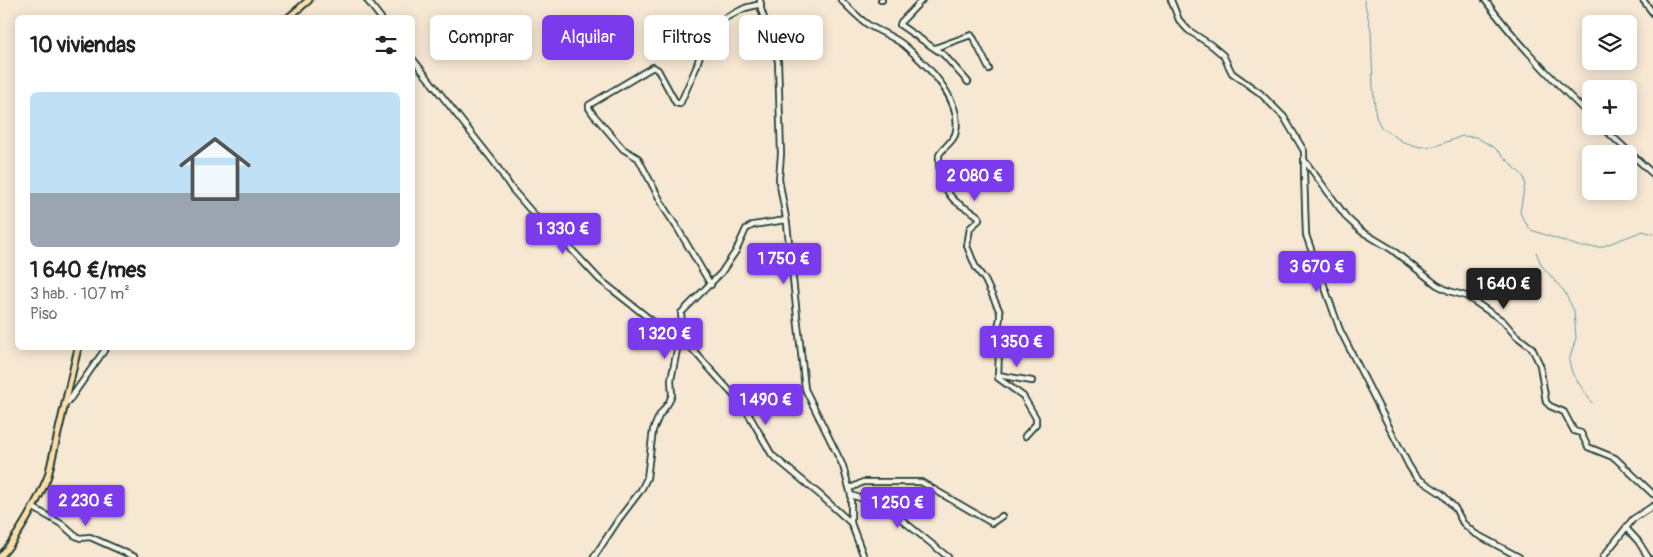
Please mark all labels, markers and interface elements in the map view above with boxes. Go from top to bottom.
chip: Comprar [430,15,532,60]
chip: Alquilar [542,15,634,60]
chip: Filtros [644,15,729,60]
chip: Nuevo [739,15,823,60]
map controls [1582,15,1637,200]
button: layers [1582,15,1637,70]
icon: filters [372,31,400,59]
text: 10 viviendas [30,32,135,59]
button: + [1582,80,1637,135]
icon: home [170,124,260,214]
button: − [1582,145,1637,200]
pin: 2 080 € [929,160,1021,202]
text: 2 080 € [947,166,1003,186]
pin: 1 330 € [517,212,609,255]
text: 1 330 € [537,219,589,239]
pin: 1 750 € [738,242,830,285]
text: 1 750 € [758,249,810,269]
pin: 3 670 € [1271,250,1363,293]
text: 1 640 €/mes [30,257,146,284]
text: 3 670 € [1290,257,1344,277]
pin: 1 640 € [1458,268,1550,310]
text: 1 640 € [1477,274,1531,294]
text: 3 hab. · 107 m² [30,284,130,304]
text: Piso [30,304,57,324]
pin: 1 320 € [619,318,711,360]
text: 1 320 € [639,324,691,344]
pin: 1 350 € [971,326,1063,368]
text: 1 350 € [991,332,1043,352]
pin: 1 490 € [720,384,812,426]
text: 1 490 € [740,390,792,410]
pin: 2 230 € [40,484,132,527]
pin: 1 250 € [852,486,944,529]
text: 2 230 € [59,491,113,511]
text: 1 250 € [872,493,924,513]

